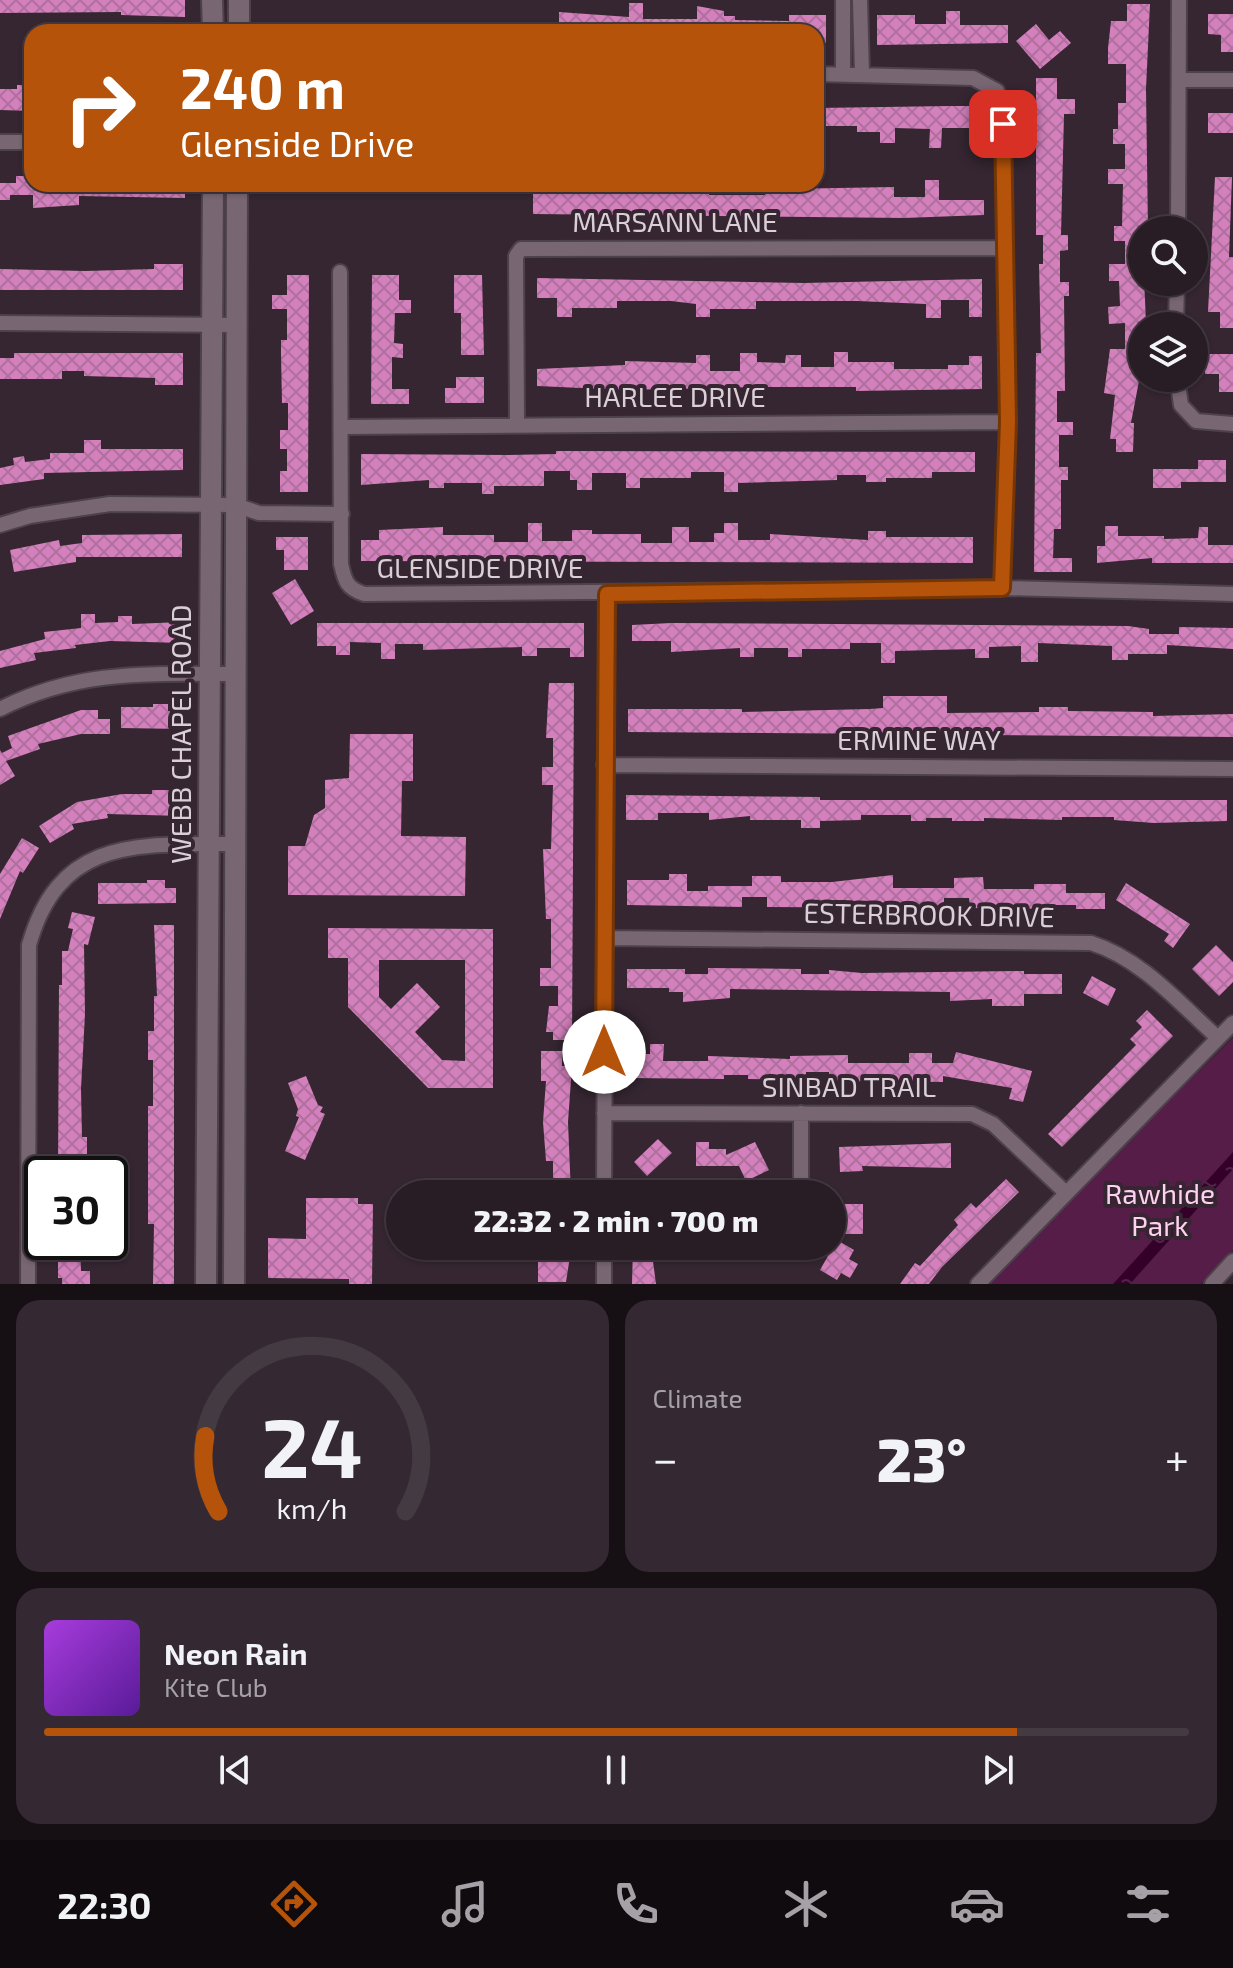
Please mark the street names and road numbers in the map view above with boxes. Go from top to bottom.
street label: MARSANN LANE [572,204,778,238]
street label: HARLEE DRIVE [584,379,766,413]
street label: GLENSIDE DRIVE [377,550,583,584]
street label: WEBB CHAPEL ROAD [163,604,197,864]
street label: ERMINE WAY [837,722,1001,756]
street label: ESTERBROOK DRIVE [803,895,1055,933]
street label: SINBAD TRAIL [762,1069,936,1103]

